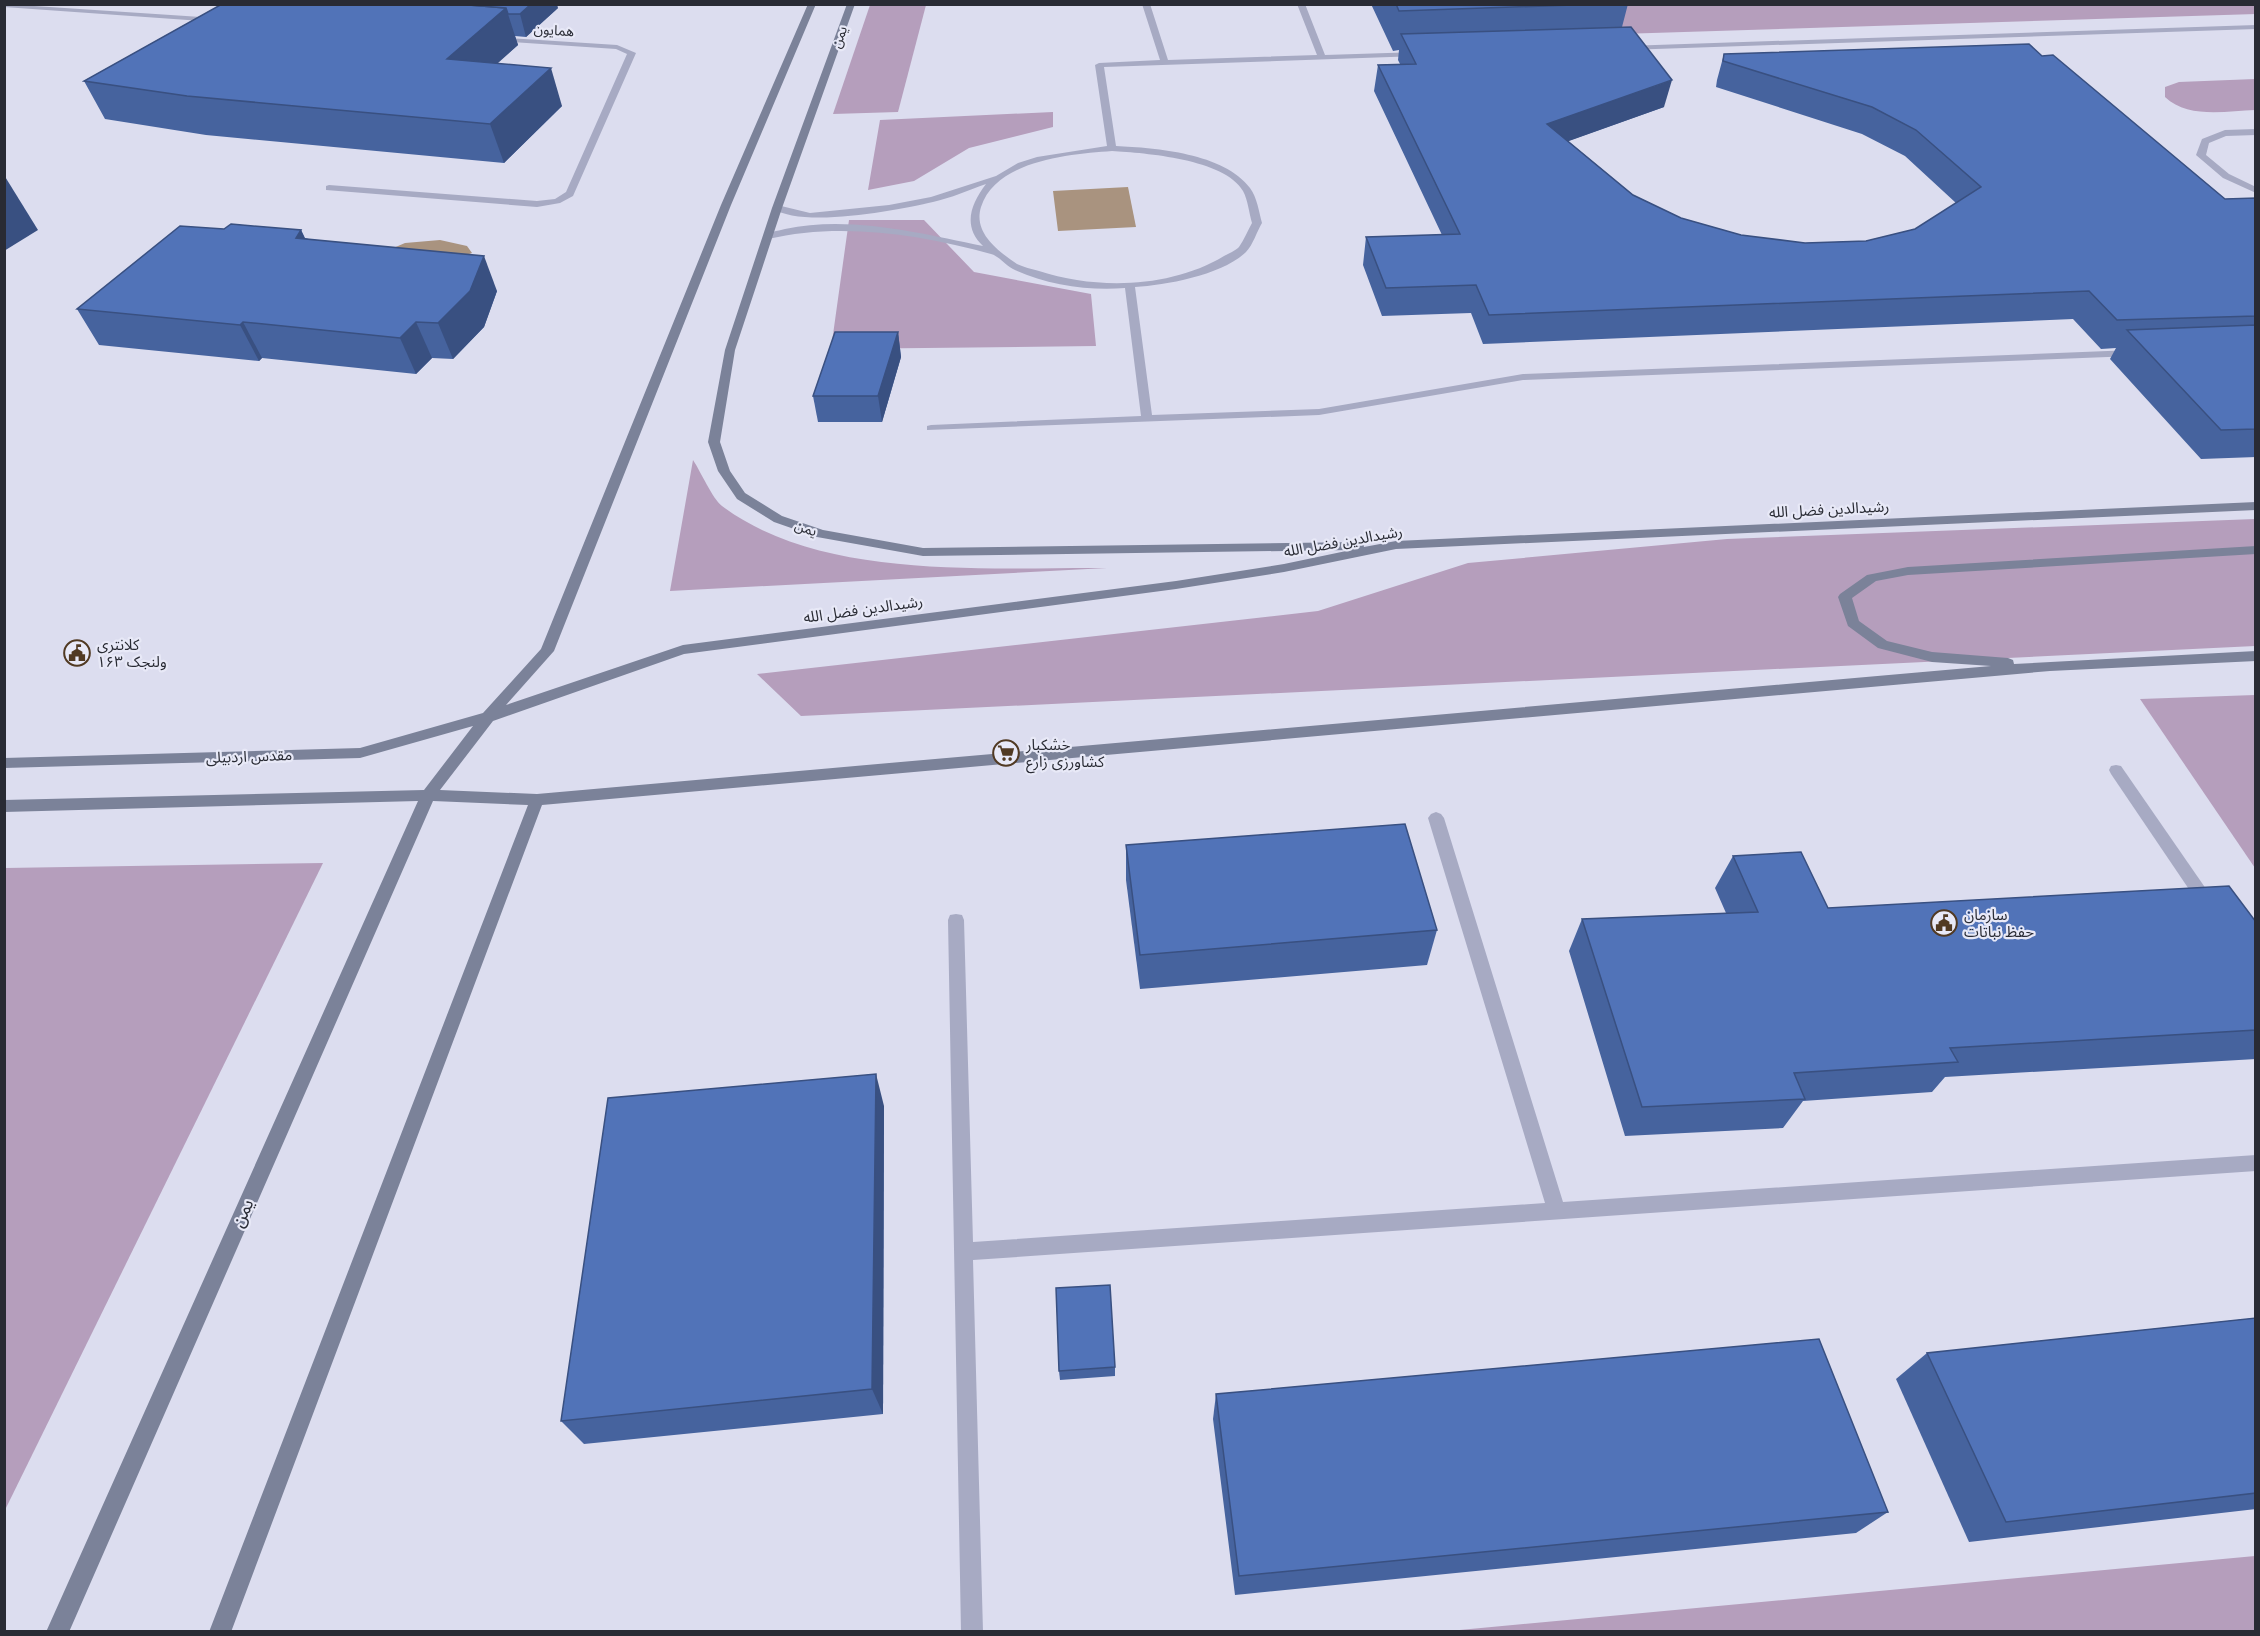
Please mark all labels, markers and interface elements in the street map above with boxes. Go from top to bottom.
street label: همایون [533,20,575,40]
street label: یمن [827,23,851,51]
street label: رشیدالدین فضل الله [1768,496,1890,522]
street label: یمن [792,516,820,540]
street label: رشیدالدین فضل الله [1282,521,1404,561]
street label: رشیدالدین فضل الله [802,591,924,627]
place label: کلانتری ۱۶۳ ولنجک [97,635,167,671]
public building icon: کلانتری ۱۶۳ ولنجک [62,638,92,668]
place label: خشکبار کشاورزی زارع [1025,735,1105,774]
supermarket icon: خشکبار کشاورزی زارع [991,738,1021,768]
street label: مقدس اردبیلی [206,745,292,767]
place label: سازمان حفظ نباتات [1964,905,2034,941]
public building icon: سازمان حفظ نباتات [1929,908,1959,938]
street label: یمن [226,1195,258,1231]

